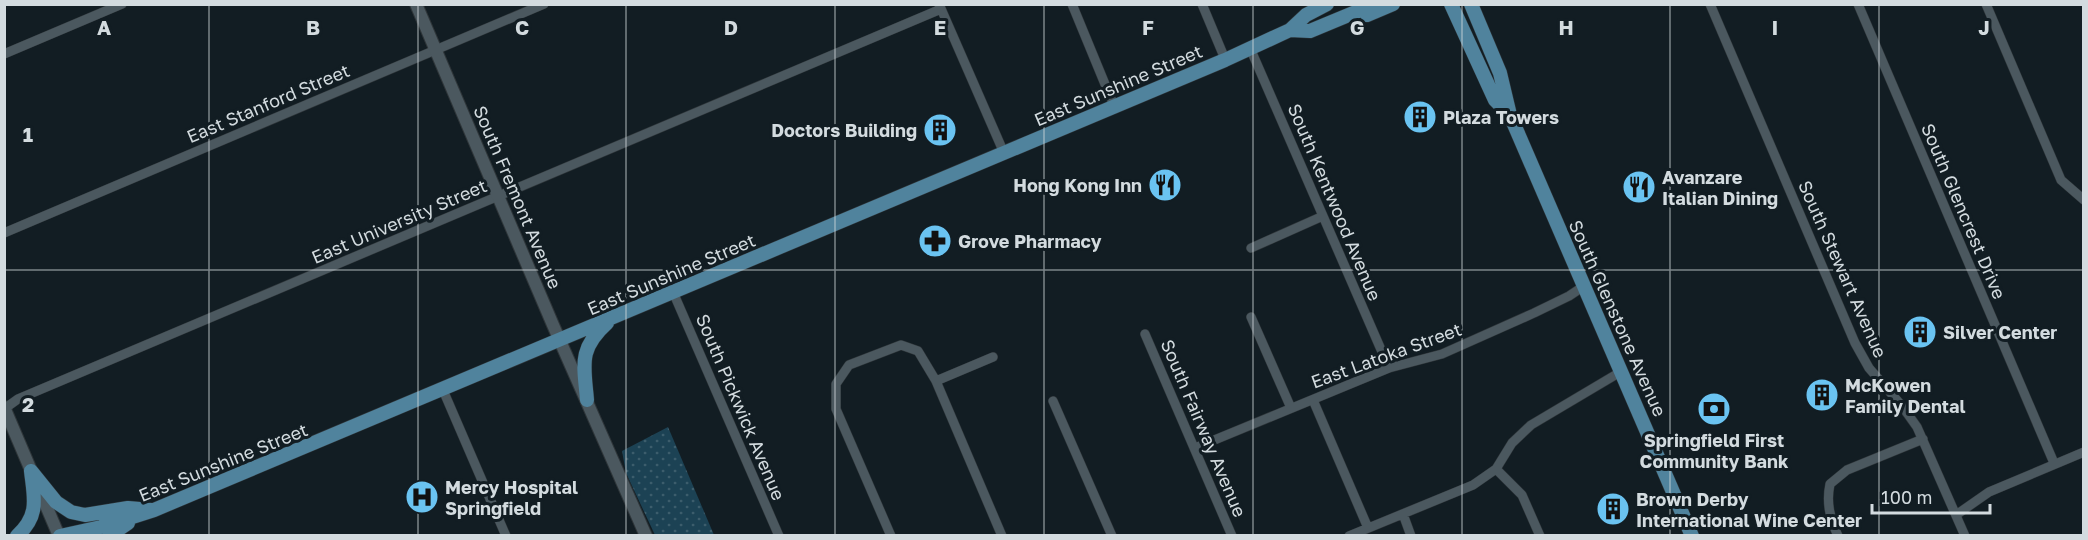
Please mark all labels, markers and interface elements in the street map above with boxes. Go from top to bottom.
text: A [97,15,111,39]
text: B [306,15,320,39]
text: C [515,15,529,39]
text: D [724,15,738,39]
text: E [934,15,946,39]
text: F [1142,15,1154,39]
text: G [1350,15,1364,39]
text: H [1558,15,1574,39]
text: I [1772,15,1778,39]
text: J [1978,15,1990,39]
street label: East Sunshine Street [1031,40,1205,130]
street label: East Stanford Street [183,59,353,147]
building icon: Plaza Towers [1402,99,1438,135]
street label: South Kentwood Avenue [1283,100,1387,304]
street label: South Fremont Avenue [469,102,567,292]
place label: Plaza Towers [1443,106,1559,128]
building icon: Doctors Building [922,112,958,148]
place label: Doctors Building [771,119,917,141]
street label: South Glencrest Drive [1917,120,2011,302]
text: 1 [23,122,33,146]
place label: Avanzare Italian Dining [1662,166,1778,209]
restaurant icon: Hong Kong Inn [1147,167,1183,203]
restaurant icon: Avanzare Italian Dining [1621,169,1657,205]
street label: East University Street [308,174,490,268]
place label: Hong Kong Inn [1013,174,1142,196]
street label: South Stewart Avenue [1794,177,1892,361]
street label: South Glenstone Avenue [1565,216,1671,420]
pharmacy icon: Grove Pharmacy [917,223,953,259]
street label: East Sunshine Street [584,229,758,319]
place label: Grove Pharmacy [958,230,1102,252]
street label: South Pickwick Avenue [692,311,790,503]
building icon: Silver Center [1902,314,1938,350]
street label: East Latoka Street [1308,318,1464,392]
place label: Silver Center [1943,321,2057,343]
street label: South Fairway Avenue [1157,336,1251,520]
place label: McKowen Family Dental [1845,374,1966,417]
building icon: McKowen Family Dental [1804,377,1840,413]
bank icon: Springfield First Community Bank [1696,391,1732,427]
text: 2 [22,392,34,416]
street label: East Sunshine Street [135,418,311,506]
place label: Springfield First Community Bank [1640,429,1789,472]
place label: Mercy Hospital Springfield [445,476,578,519]
scale bar [1872,477,1990,515]
hospital icon: Mercy Hospital Springfield [404,479,440,515]
text: 100 m [1881,486,1932,508]
place label: Brown Derby International Wine Center [1636,488,1862,531]
building icon: Brown Derby International Wine Center [1595,491,1631,527]

